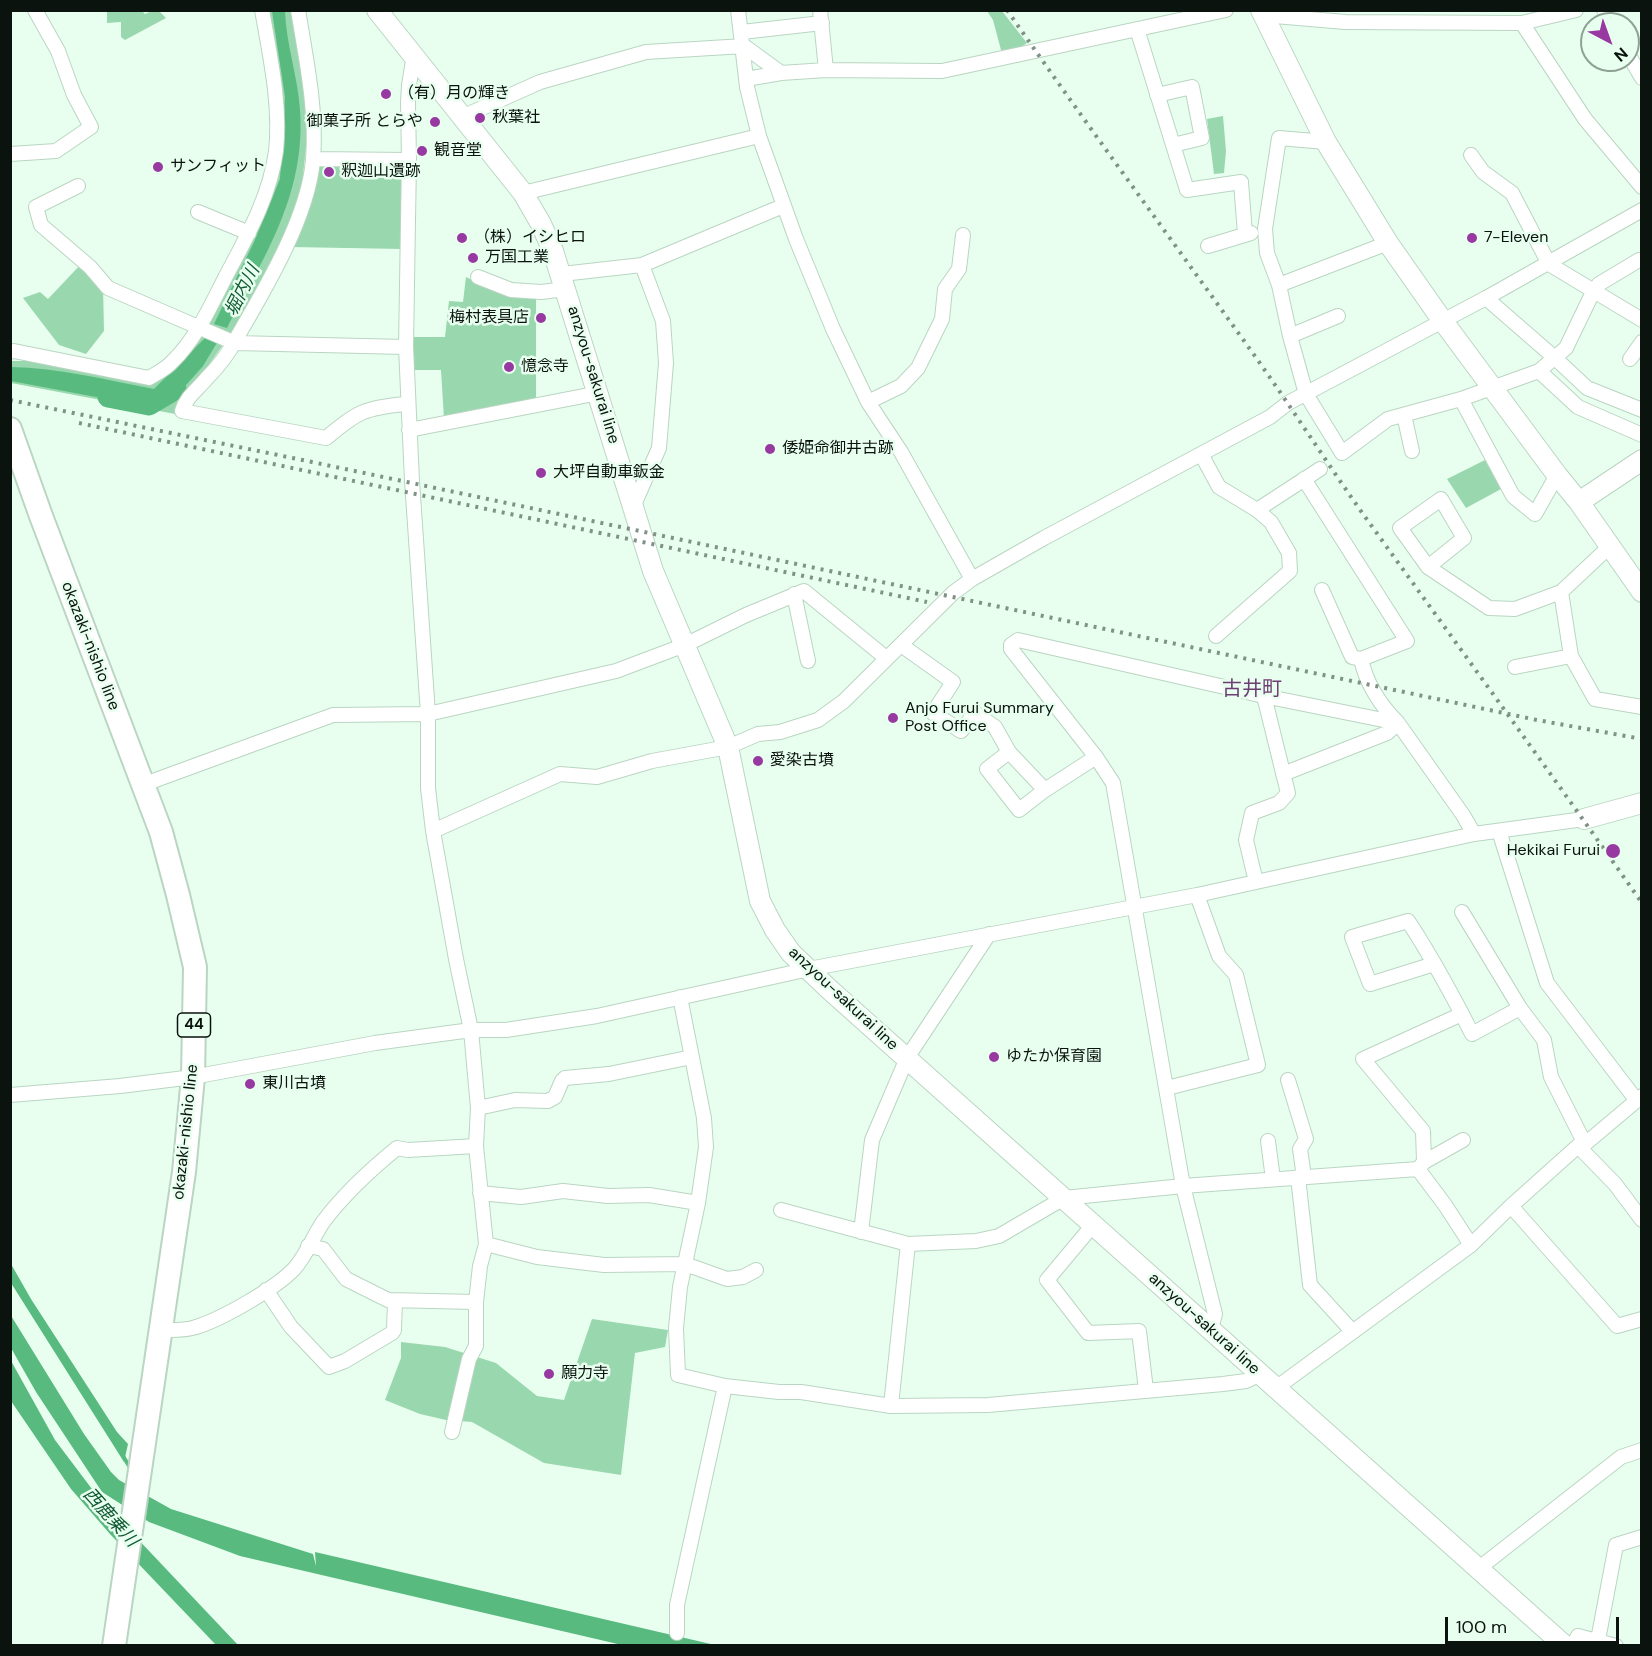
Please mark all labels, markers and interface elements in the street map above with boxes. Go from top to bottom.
north arrow [1580,12,1640,72]
text: N [1610,43,1632,66]
place label: （有）月の輝き [398,84,510,104]
marker: （有）月の輝き [379,87,393,101]
place label: 秋葉社 [492,108,540,128]
marker: 秋葉社 [473,111,487,125]
place label: 御菓子所 とらや [307,112,423,132]
marker: 御菓子所 とらや [428,115,442,129]
place label: 観音堂 [434,141,482,161]
marker: 観音堂 [415,144,429,158]
place label: サンフィット [170,157,266,177]
marker: サンフィット [151,160,165,174]
place label: 釈迦山遺跡 [341,162,421,182]
marker: 釈迦山遺跡 [322,165,336,179]
place label: （株）イシヒロ [474,228,586,248]
place label: 7-Eleven [1484,228,1548,248]
marker: （株）イシヒロ [455,231,469,245]
marker: 7-Eleven [1465,231,1479,245]
place label: 万国工業 [485,248,549,268]
marker: 万国工業 [466,251,480,265]
water label: 堀内川 [221,262,265,320]
street label: anzyou-sakurai line [563,304,623,446]
place label: 梅村表具店 [449,308,529,328]
marker: 梅村表具店 [534,311,548,325]
place label: 憶念寺 [521,357,569,377]
marker: 憶念寺 [502,360,516,374]
place label: 倭姫命御井古跡 [782,439,894,459]
marker: 倭姫命御井古跡 [763,442,777,456]
place label: 大坪自動車鈑金 [553,463,665,483]
marker: 大坪自動車鈑金 [534,466,548,480]
street label: okazaki-nishio line [57,579,123,713]
district label: 古井町 [1222,678,1282,702]
place label: Anjo Furui Summary Post Office [905,699,1054,737]
marker: Anjo Furui Summary Post Office [886,711,900,725]
place label: 愛染古墳 [770,751,834,771]
marker: 愛染古墳 [751,754,765,768]
place label: Hekikai Furui [1507,841,1600,861]
marker: Hekikai Furui [1604,842,1622,860]
street label: anzyou-sakurai line [784,943,902,1055]
road number: 44 [178,1013,210,1037]
place label: ゆたか保育園 [1006,1047,1102,1067]
marker: ゆたか保育園 [987,1050,1001,1064]
street label: okazaki-nishio line [169,1063,203,1201]
place label: 東川古墳 [262,1074,326,1094]
marker: 東川古墳 [243,1077,257,1091]
street label: anzyou-sakurai line [1144,1269,1264,1379]
place label: 願力寺 [561,1364,609,1384]
marker: 願力寺 [542,1367,556,1381]
water label: 西鹿乗川 [78,1484,142,1552]
scale bar [1448,1605,1622,1643]
text: 100 m [1456,1615,1507,1639]

